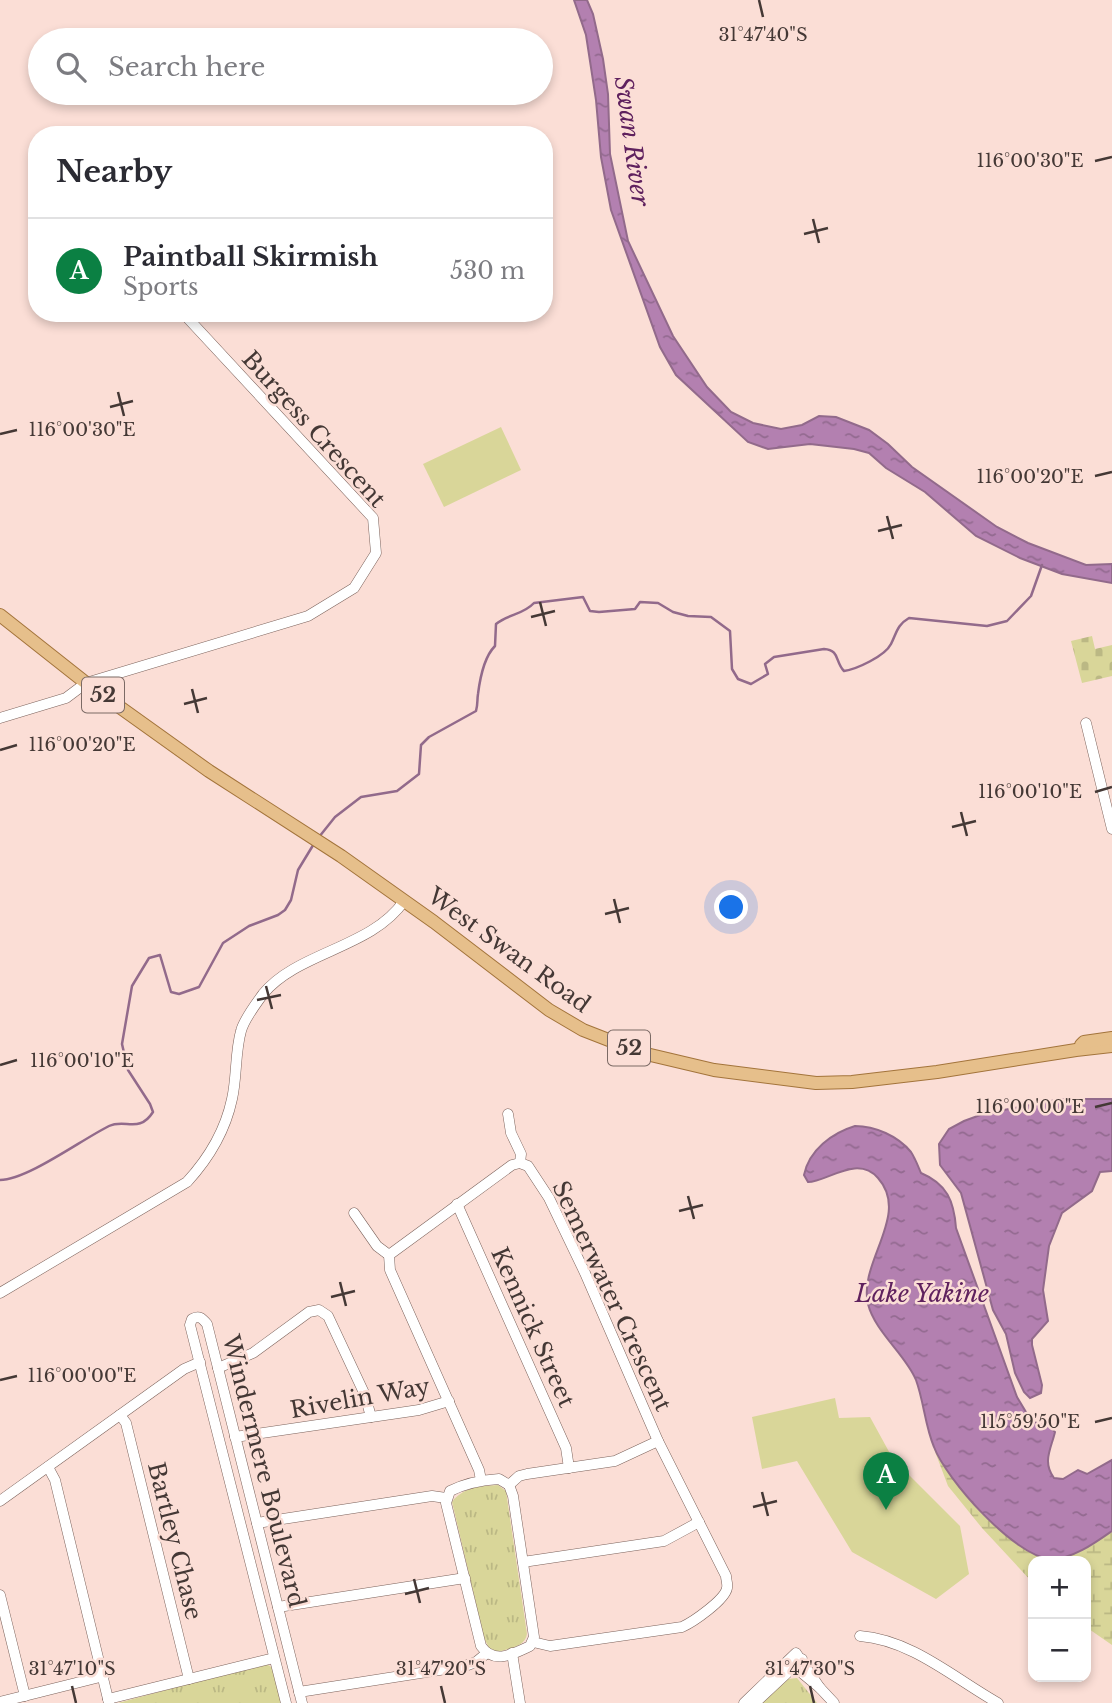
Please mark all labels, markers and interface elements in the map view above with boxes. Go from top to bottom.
text: 31°47'40"S [718,24,808,46]
search box [28,28,553,105]
icon: search [52,48,90,86]
text: Search here [108,51,265,83]
water label: Swan River [609,74,656,209]
text: 116°00'30"E [976,150,1084,172]
text: Nearby [56,153,172,190]
text: Paintball Skirmish [123,241,378,273]
text: A [70,257,88,285]
text: 530 m [450,257,525,285]
text: Sports [123,273,199,301]
street label: Burgess Crescent [236,345,392,513]
text: 116°00'30"E [28,419,136,441]
text: 116°00'20"E [976,466,1084,488]
road number: 52 [82,678,124,712]
text: 116°00'20"E [28,734,136,756]
text: 116°00'10"E [978,781,1082,803]
street label: West Swan Road [421,881,596,1018]
your location [714,890,748,924]
road number: 52 [608,1030,650,1066]
text: 116°00'10"E [30,1050,134,1072]
text: 116°00'00"E [976,1096,1084,1118]
street label: Semerwater Crescent [546,1177,678,1416]
street label: Kennick Street [485,1243,581,1412]
water label: Lake Yakine [854,1279,989,1308]
street label: Windermere Boulevard [216,1331,311,1610]
text: 116°00'00"E [28,1365,136,1387]
street label: Rivelin Way [288,1372,432,1424]
text: 115°59'50"E [980,1411,1080,1433]
pin: A [863,1452,909,1510]
street label: Bartley Chase [142,1459,208,1623]
map controls [1028,1556,1091,1682]
button: + [1028,1556,1091,1619]
button: − [1028,1619,1091,1682]
text: 31°47'10"S [28,1658,116,1680]
text: 31°47'20"S [396,1658,486,1680]
text: 31°47'30"S [765,1658,855,1680]

